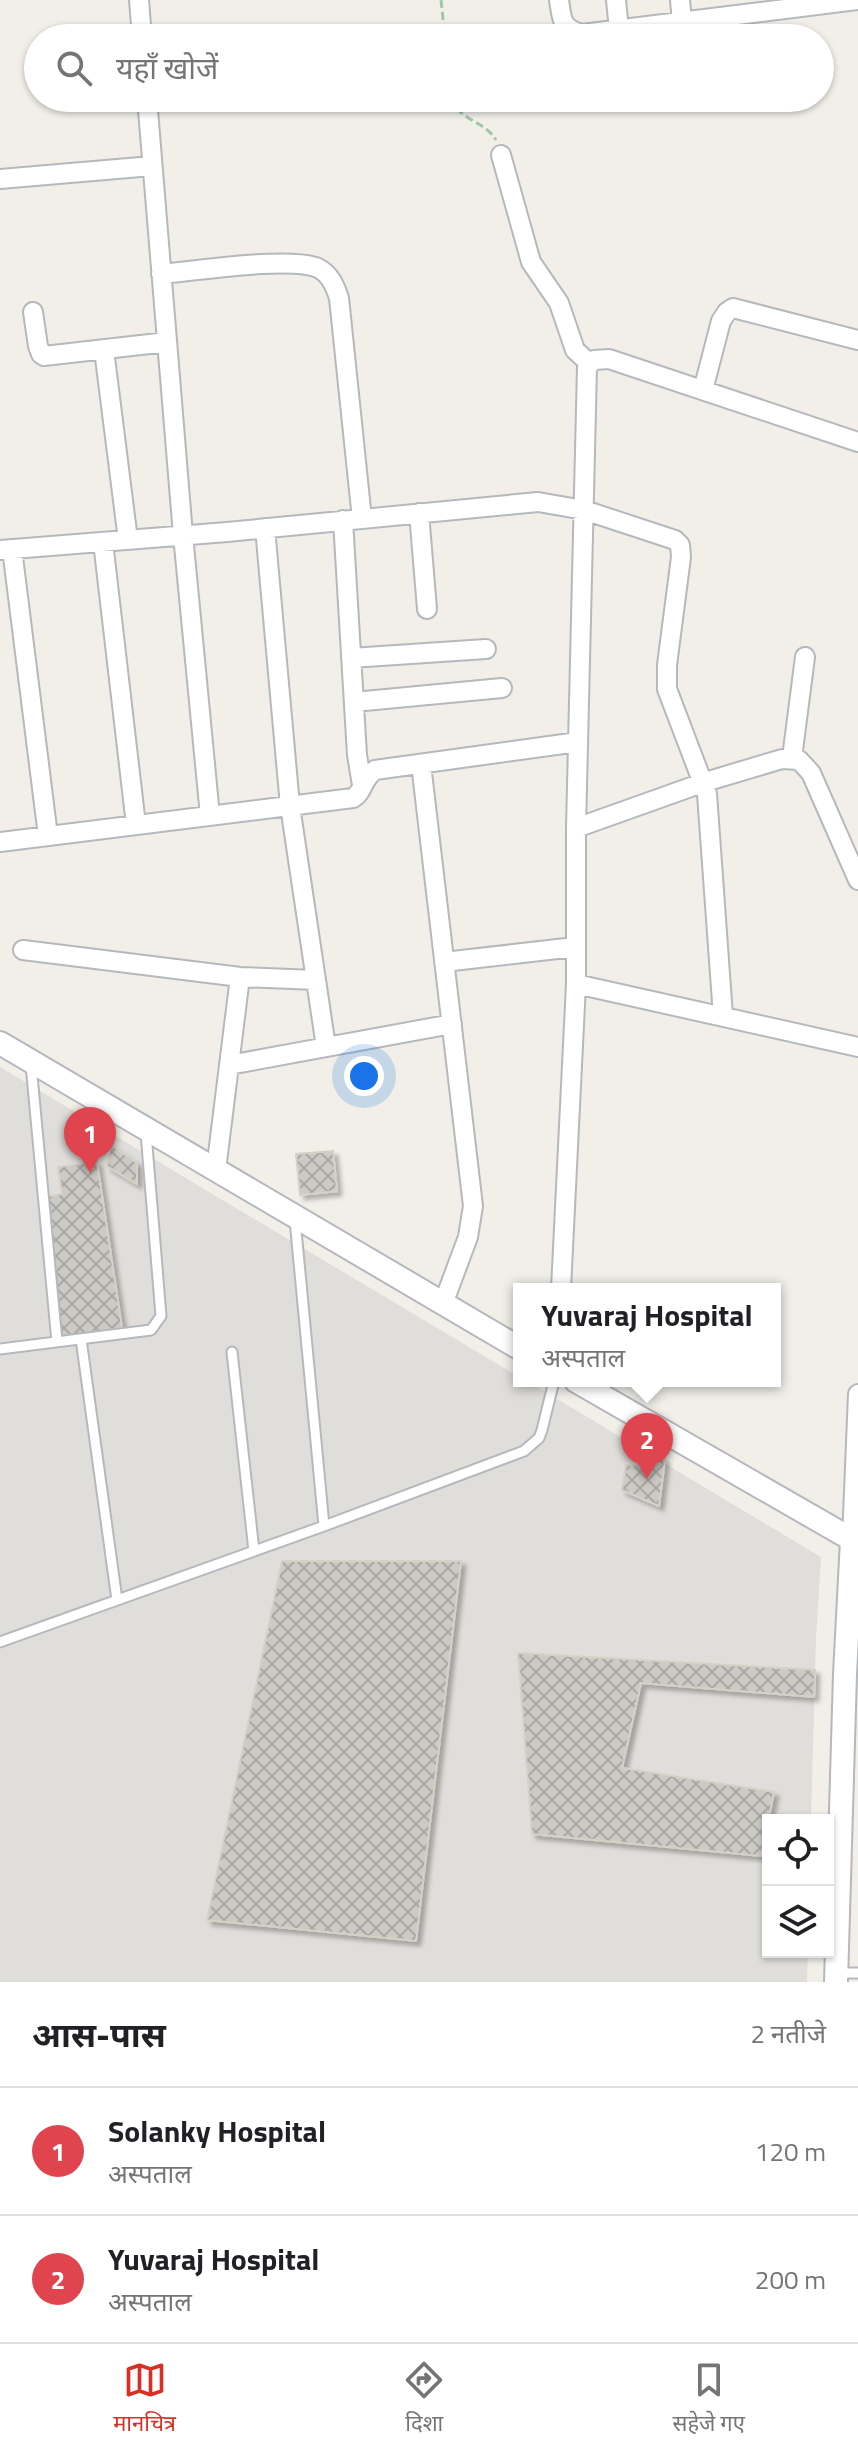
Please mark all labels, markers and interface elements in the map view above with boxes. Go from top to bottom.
search box [24,24,834,112]
text: यहाँ खोजें [116,45,218,91]
icon: search [52,46,96,90]
your location [344,1056,384,1096]
pin: 1 [64,1107,116,1173]
popup [513,1283,781,1387]
text: Yuvaraj Hospital [541,1292,753,1338]
text: अस्पताल [541,1338,625,1377]
pin: 2 [621,1413,673,1479]
map controls [762,1814,834,1958]
button: locate [762,1814,834,1886]
button: layers [762,1886,834,1958]
text: आस-पास [32,2008,166,2060]
text: 2 नतीजे [750,2014,826,2053]
text: Solanky Hospital [108,2108,326,2154]
text: 1 [51,2132,65,2171]
text: 120 m [755,2132,826,2171]
text: अस्पताल [108,2154,192,2193]
text: Yuvaraj Hospital [108,2236,319,2282]
text: 2 [51,2260,65,2299]
text: 200 m [755,2260,826,2299]
text: अस्पताल [108,2282,192,2321]
tab: मानचित्र [113,2358,176,2440]
tab: दिशा [402,2358,446,2440]
tab: सहेजे गए [673,2358,745,2440]

